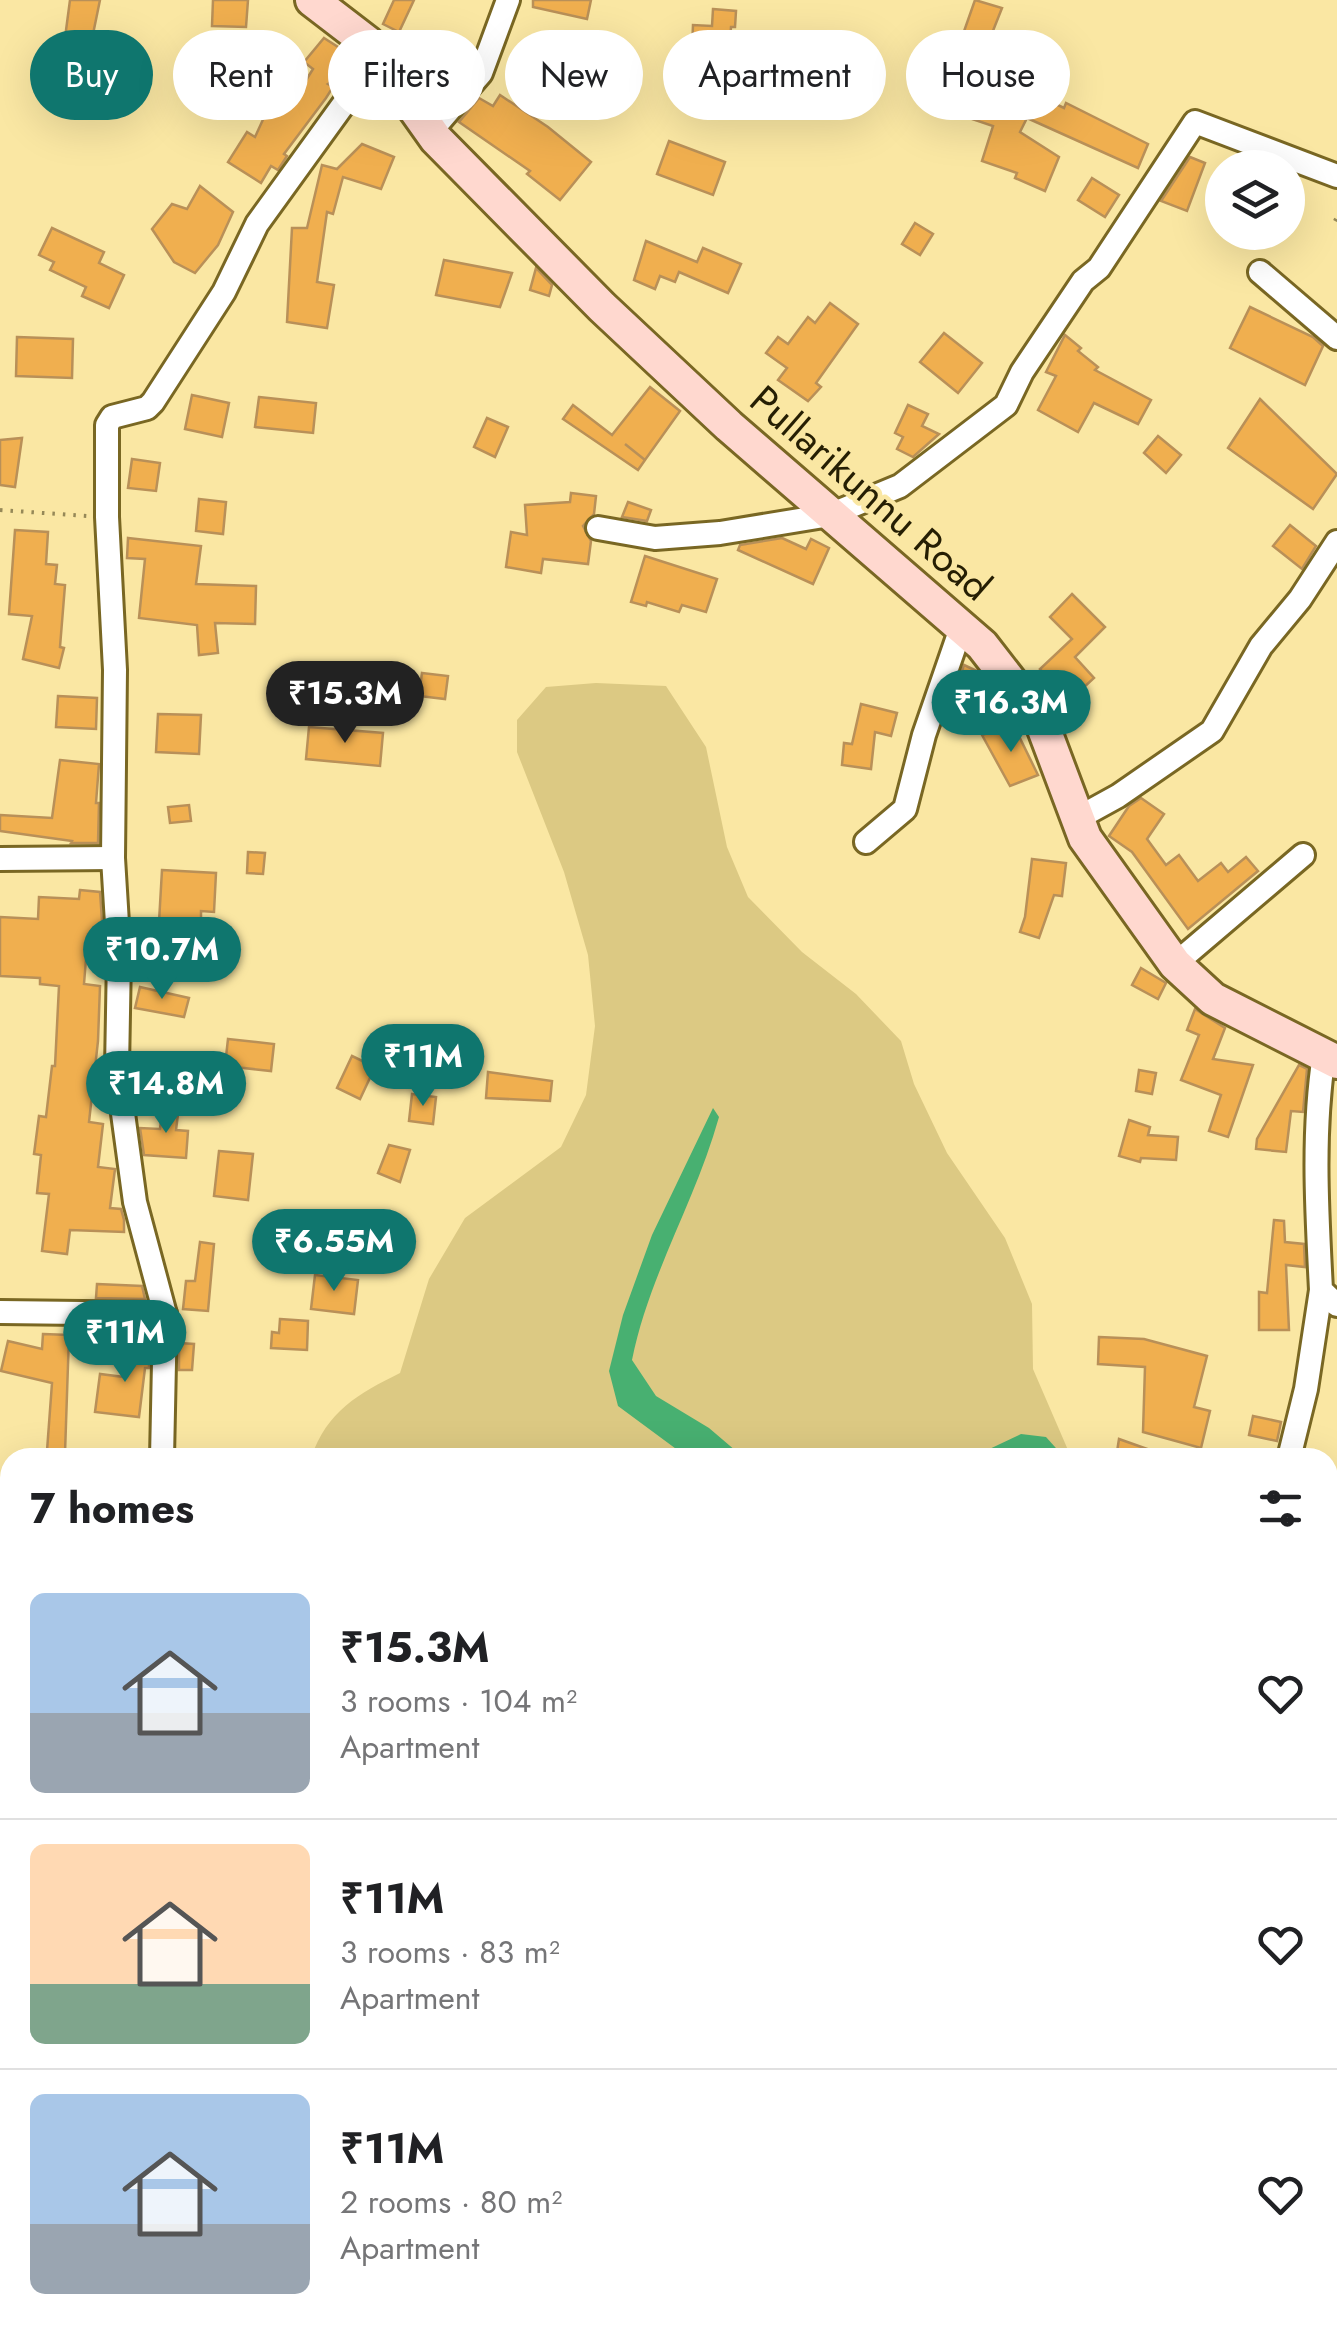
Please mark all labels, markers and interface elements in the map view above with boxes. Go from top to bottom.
chip: Buy [30,30,153,120]
chip: Rent [173,30,308,120]
chip: Filters [328,30,485,120]
chip: New [505,30,643,120]
chip: Apartment [663,30,886,120]
chip: House [906,30,1070,120]
map controls [1205,150,1305,250]
button: layers [1205,150,1305,250]
street label: Pullarikunnu Road [737,372,1005,614]
pin: ₹15.3M [264,661,426,746]
text: ₹15.3M [288,670,402,716]
pin: ₹16.3M [930,670,1092,755]
text: ₹16.3M [954,679,1068,725]
pin: ₹10.7M [81,917,243,1002]
text: ₹10.7M [105,926,219,972]
pin: ₹11M [364,1024,482,1109]
text: ₹11M [383,1033,463,1079]
pin: ₹14.8M [85,1051,247,1136]
text: ₹14.8M [108,1060,224,1106]
pin: ₹6.55M [253,1209,415,1294]
text: ₹6.55M [274,1218,394,1264]
pin: ₹11M [66,1300,184,1385]
text: ₹11M [85,1309,165,1355]
text: 7 homes [30,1478,194,1539]
icon: filters [1253,1481,1308,1536]
text: ₹15.3M [340,1617,490,1678]
icon: home [110,1633,230,1753]
icon: heart [1253,1666,1308,1721]
text: 3 rooms · 104 m² [340,1678,577,1724]
text: Apartment [340,1724,479,1770]
text: ₹11M [340,1868,444,1929]
icon: home [110,1884,230,2004]
icon: heart [1253,1917,1308,1972]
text: 3 rooms · 83 m² [340,1929,560,1975]
text: Apartment [340,1975,479,2021]
text: ₹11M [340,2118,444,2179]
icon: home [110,2134,230,2254]
icon: heart [1253,2167,1308,2222]
text: 2 rooms · 80 m² [340,2179,562,2225]
text: Apartment [340,2225,479,2271]

